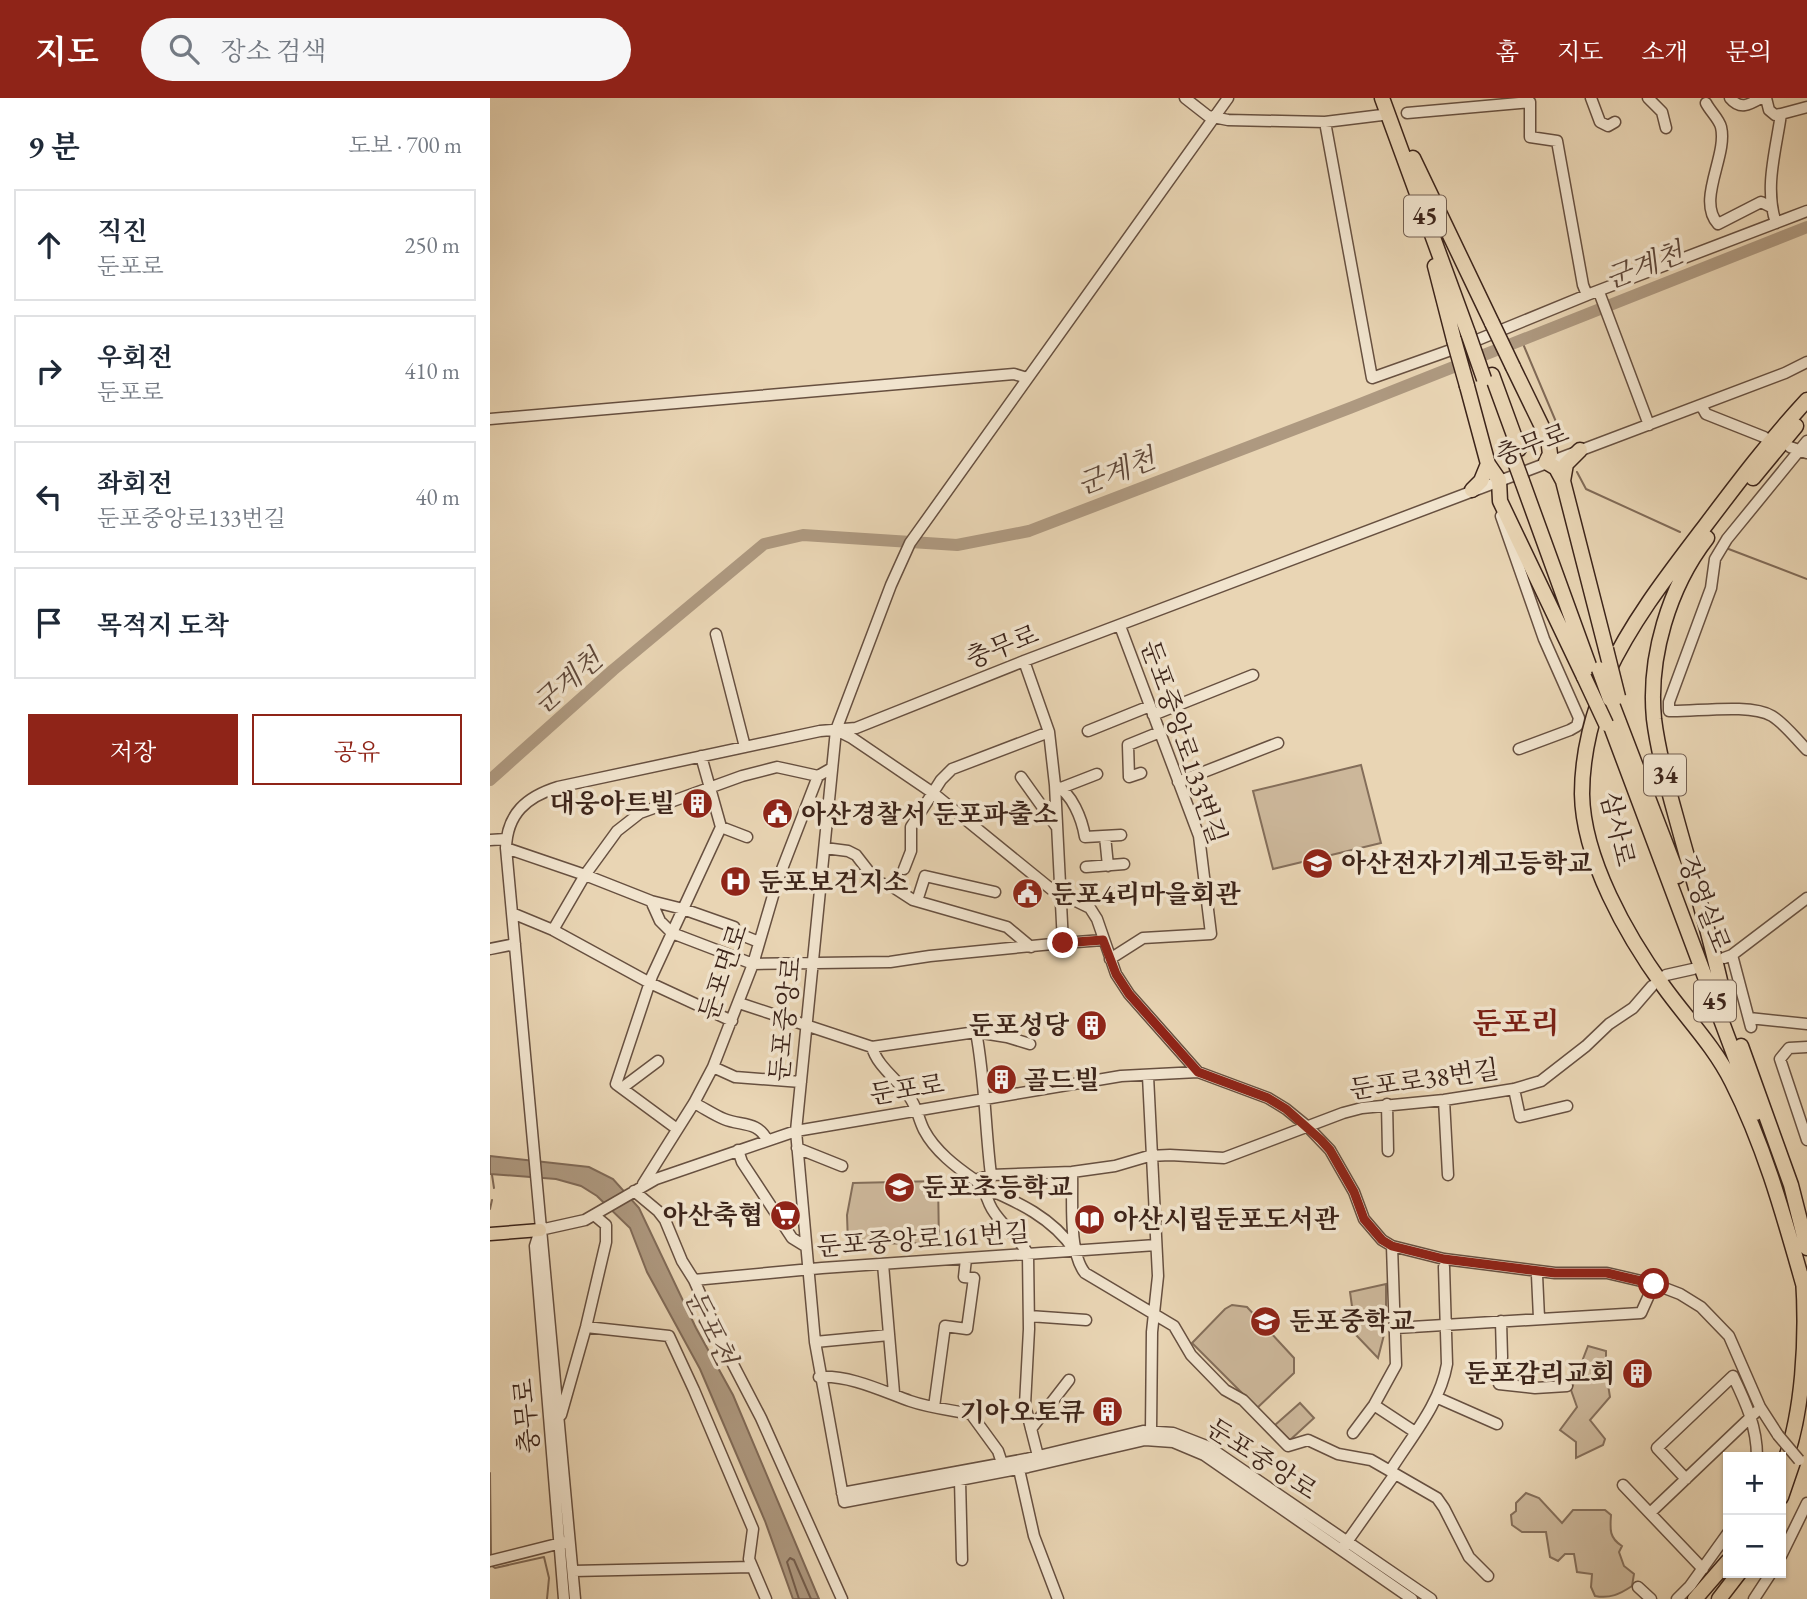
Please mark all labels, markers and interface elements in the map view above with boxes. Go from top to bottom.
search box [141,18,631,81]
text: 지도 [35,30,99,73]
icon: search [165,30,203,68]
text: 장소 검색 [221,34,326,68]
text: 홈 [1496,36,1519,67]
text: 지도 [1557,36,1603,67]
text: 소개 [1641,36,1688,67]
text: 문의 [1726,36,1772,67]
text: 9 분 [28,127,80,166]
text: 도보 · 700 m [348,130,462,160]
road number: 45 [1404,196,1446,236]
text: 직진 [97,214,147,248]
icon: ahead [30,226,68,264]
text: 250 m [404,230,460,260]
water label: 군계천 [1600,233,1690,296]
text: 둔포로 [97,251,164,281]
text: 우회전 [97,340,172,374]
icon: right [30,352,68,390]
text: 410 m [404,356,460,386]
text: 둔포로 [97,377,164,407]
street label: 충무로 [1491,415,1573,473]
water label: 군계천 [1072,439,1162,502]
text: 좌회전 [97,466,172,500]
icon: left [30,478,68,516]
text: 40 m [415,482,460,512]
text: 둔포중앙로133번길 [97,503,286,533]
icon: arrive [30,604,68,642]
text: 목적지 도착 [97,608,229,642]
street label: 충무로 [961,617,1043,675]
street label: 둔포중앙로133번길 [1133,636,1235,848]
water label: 군계천 [525,640,611,721]
button: 저장 [28,714,238,785]
button: 공유 [252,714,462,785]
road number: 34 [1644,754,1686,796]
place label: 대웅아트빌 [549,786,675,820]
building icon: 대웅아트빌 [681,786,715,820]
street label: 삼사로 [1593,788,1643,870]
public building icon: 아산경찰서 둔포파출소 [761,797,795,831]
place label: 아산경찰서 둔포파출소 [801,797,1058,831]
school or university icon: 아산전자기계고등학교 [1301,846,1335,880]
place label: 아산전자기계고등학교 [1341,846,1592,880]
street label: 장영실로 [1671,851,1739,957]
hospital icon: 둔포보건지소 [718,865,752,899]
place label: 둔포보건지소 [758,865,909,899]
public building icon: 둔포4리마을회관 [1011,877,1045,911]
place label: 둔포4리마을회관 [1051,877,1241,911]
street label: 둔포면로 [691,919,755,1025]
route end [1047,927,1078,958]
street label: 둔포중앙로 [762,955,808,1083]
road number: 45 [1694,980,1736,1021]
district label: 둔포리 [1473,1003,1559,1042]
place label: 둔포성당 [969,1008,1070,1042]
building icon: 둔포성당 [1075,1008,1109,1042]
street label: 둔포로38번길 [1347,1052,1501,1106]
building icon: 골드빌 [984,1063,1018,1097]
place label: 골드빌 [1024,1063,1099,1097]
street label: 둔포로 [867,1066,947,1112]
school or university icon: 둔포초등학교 [882,1170,916,1204]
place label: 둔포초등학교 [922,1170,1073,1204]
place label: 아산축협 [663,1198,763,1232]
supermarket icon: 아산축협 [769,1198,803,1232]
library icon: 아산시립둔포도서관 [1073,1202,1107,1236]
place label: 아산시립둔포도서관 [1113,1202,1340,1236]
street label: 둔포중앙로161번길 [815,1215,1031,1263]
route start [1638,1268,1669,1299]
water label: 둔포천 [677,1283,746,1373]
school or university icon: 둔포중학교 [1249,1304,1283,1338]
place label: 둔포중학교 [1289,1304,1415,1338]
place label: 둔포감리교회 [1464,1356,1615,1390]
building icon: 둔포감리교회 [1621,1356,1655,1390]
street label: 충무로 [506,1377,546,1455]
place label: 기아오토큐 [959,1395,1085,1429]
building icon: 기아오토큐 [1091,1395,1125,1429]
street label: 둔포중앙로 [1200,1411,1324,1507]
map controls [1723,1452,1786,1578]
button: + [1723,1452,1786,1515]
button: − [1723,1515,1786,1578]

